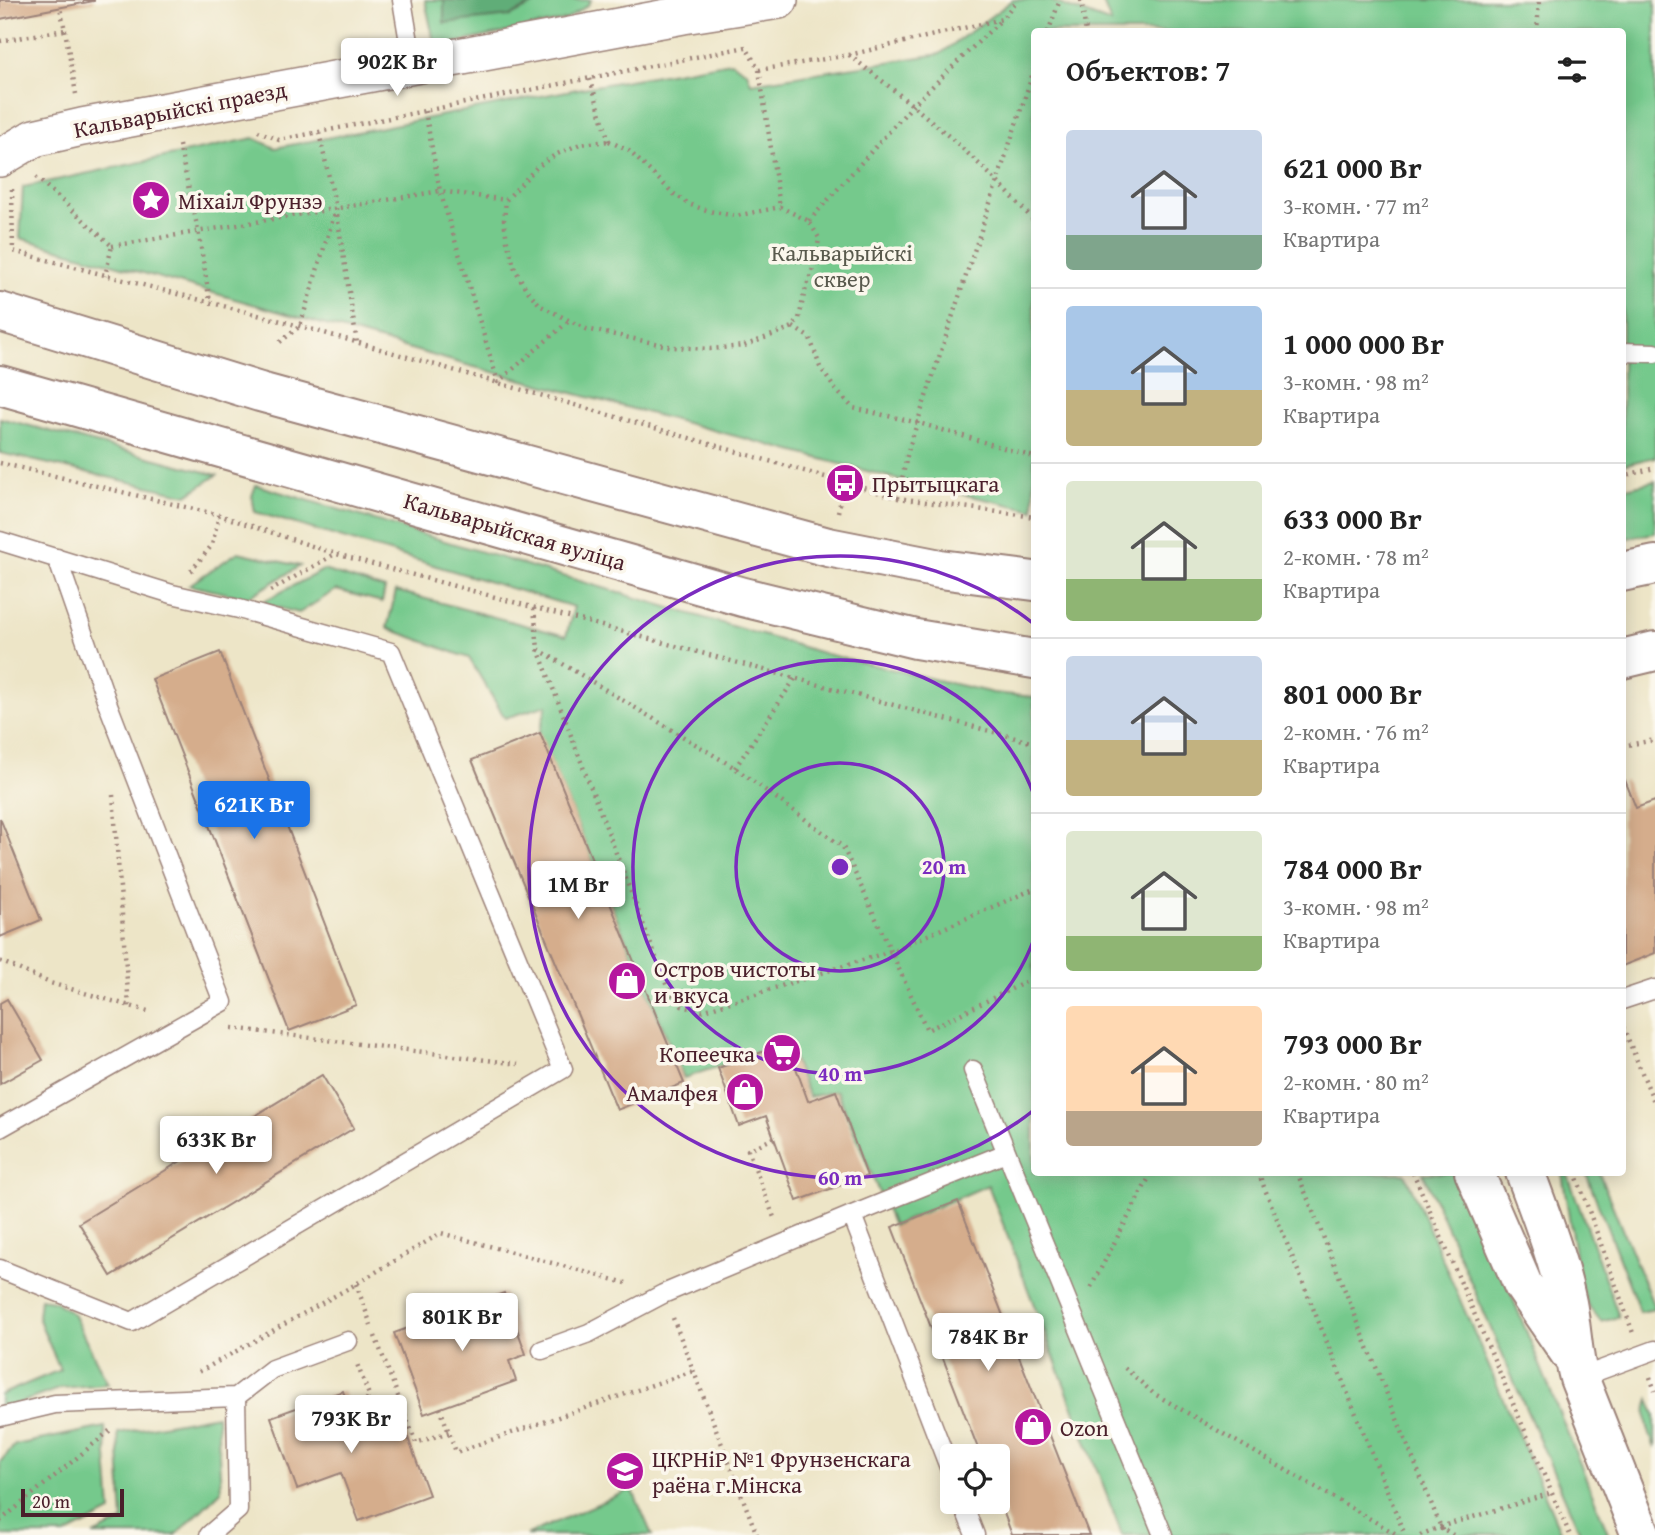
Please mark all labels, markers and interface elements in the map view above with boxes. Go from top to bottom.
pin: 902K Br [332,38,462,98]
text: 902K Br [357,44,437,77]
text: Объектов: 7 [1066,48,1230,92]
icon: filters [1553,51,1591,89]
street label: Кальварыйскі праезд [71,72,290,146]
text: 621 000 Br [1283,145,1422,189]
icon: home [1122,158,1206,242]
place icon: Міхаіл Фрунзэ [130,179,172,221]
place label: Міхаіл Фрунзэ [178,184,323,217]
text: 3-комн. · 77 m² [1283,189,1429,222]
text: Квартира [1283,222,1380,255]
park label: Кальварыйскі сквер [771,236,913,295]
text: 1 000 000 Br [1283,321,1444,365]
icon: home [1122,334,1206,418]
text: 3-комн. · 98 m² [1283,365,1429,398]
text: Квартира [1283,398,1380,431]
bus stop icon: Прытыцкага [824,462,866,504]
place label: Прытыцкага [872,467,999,500]
street label: Кальварыйская вуліца [400,484,630,578]
text: 633 000 Br [1283,496,1422,540]
icon: home [1122,509,1206,593]
text: 2-комн. · 78 m² [1283,540,1429,573]
text: Квартира [1283,573,1380,606]
text: 801 000 Br [1283,671,1422,715]
icon: home [1122,684,1206,768]
text: 2-комн. · 76 m² [1283,715,1429,748]
text: Квартира [1283,748,1380,781]
pin: 621K Br [189,782,319,841]
text: 621K Br [214,787,294,820]
text: 784 000 Br [1283,846,1422,890]
text: 20 m [922,851,966,882]
centre of rings [828,855,852,879]
icon: home [1122,859,1206,943]
pin: 1M Br [529,862,627,921]
text: 1M Br [547,867,609,900]
text: 3-комн. · 98 m² [1283,890,1429,923]
text: Квартира [1283,923,1380,956]
place label: Остров чистоты и вкуса [654,952,816,1011]
shop icon: Остров чистоты и вкуса [606,960,648,1002]
text: 793 000 Br [1283,1021,1422,1065]
supermarket icon: Копеечка [761,1032,803,1074]
icon: home [1122,1034,1206,1118]
place label: Копеечка [659,1037,755,1070]
text: 40 m [818,1058,862,1089]
text: 2-комн. · 80 m² [1283,1065,1429,1098]
shop icon: Амалфея [724,1071,766,1113]
place label: Амалфея [626,1076,718,1109]
text: Квартира [1283,1098,1380,1131]
pin: 633K Br [151,1116,281,1176]
text: 633K Br [176,1122,256,1155]
text: 60 m [818,1162,862,1193]
pin: 801K Br [397,1294,527,1353]
text: 801K Br [422,1299,502,1332]
pin: 784K Br [923,1314,1053,1373]
text: 784K Br [948,1319,1028,1352]
pin: 793K Br [286,1396,416,1455]
text: 793K Br [311,1401,391,1434]
shop icon: Ozon [1012,1406,1054,1448]
place label: Ozon [1060,1411,1109,1444]
place label: ЦКРНіР №1 Фрунзенскага раёна г.Мінска [652,1442,911,1501]
map controls [940,1444,1010,1514]
button: locate [940,1444,1010,1514]
school or university icon: ЦКРНіР №1 Фрунзенскага раёна г.Мінска [604,1450,646,1492]
scale bar [21,1486,124,1518]
text: 20 m [32,1487,70,1515]

